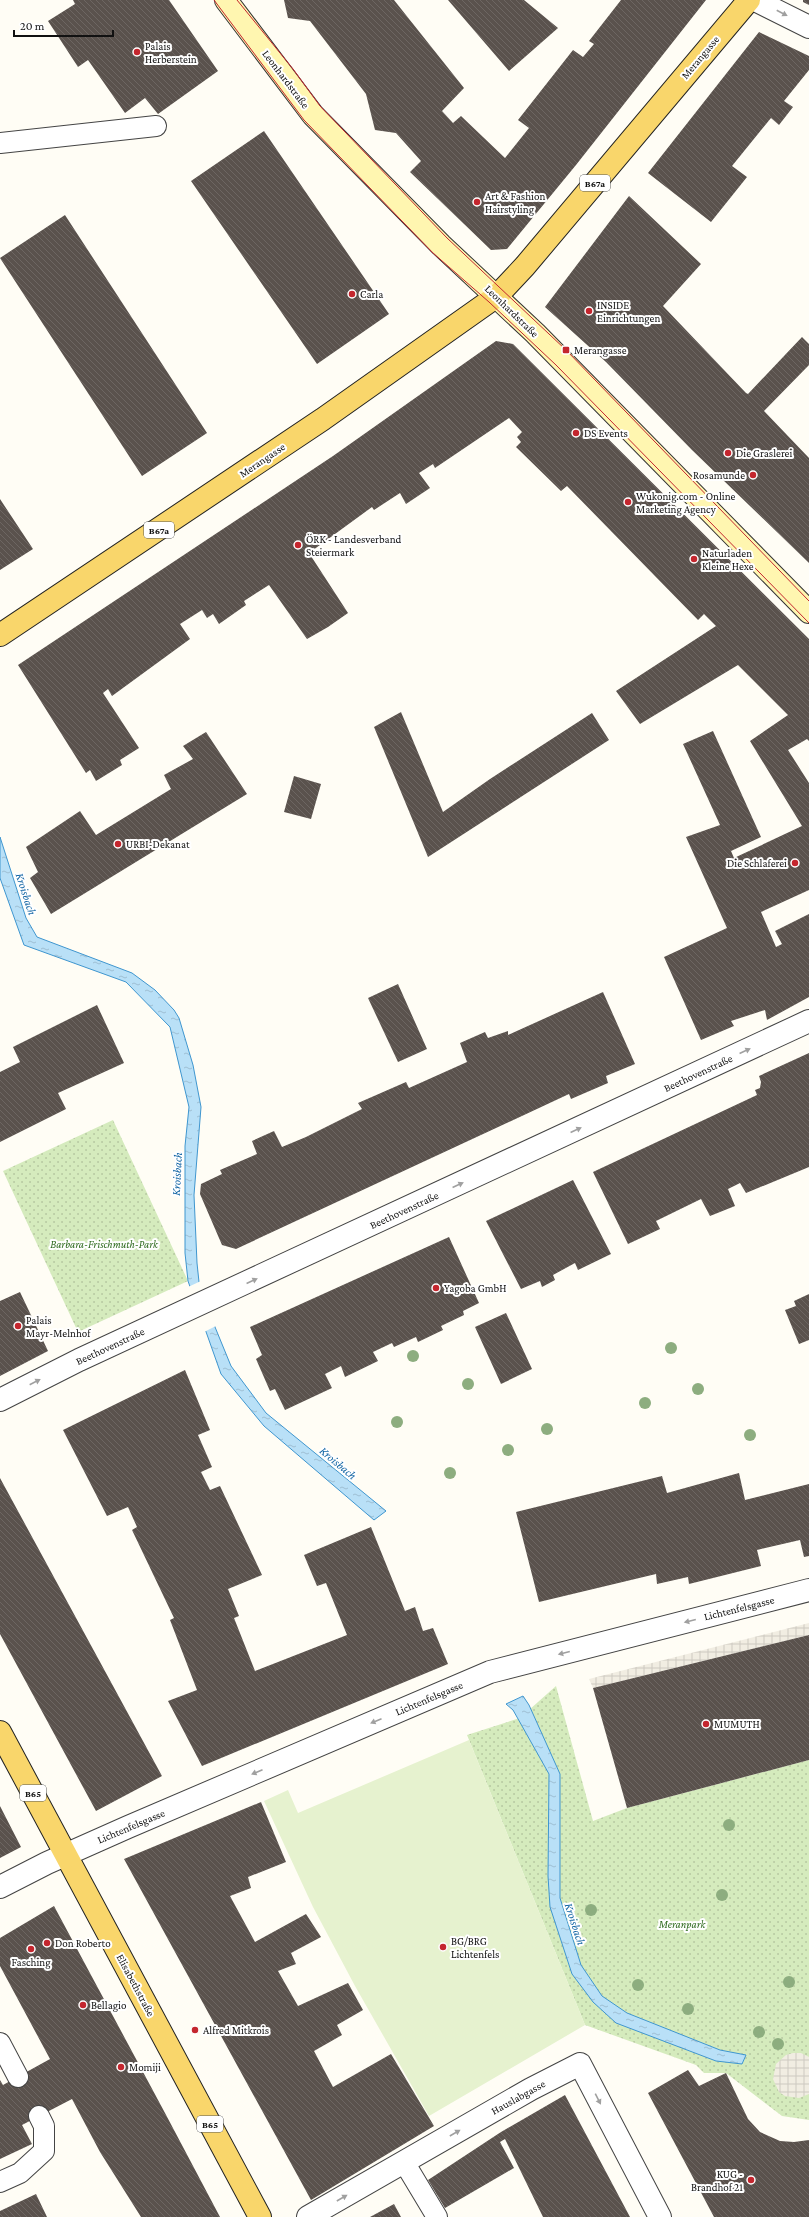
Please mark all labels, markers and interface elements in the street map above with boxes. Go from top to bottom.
one-way arrow [777,10,788,17]
scale bar [14,12,113,38]
text: 20 m [20,19,45,33]
street label: Merangasse [679,33,722,82]
place label: Palais Herberstein [145,40,197,65]
marker: Palais Herberstein [132,47,142,57]
street label: Leonhardstraße [260,47,312,111]
road number: B67a [580,175,610,191]
place label: Art & Fashion Hairstyling [485,190,545,216]
marker: Art & Fashion Hairstyling [472,197,482,207]
street label: Leonhardstraße [483,282,541,340]
place label: Carla [360,288,383,300]
marker: Carla [347,289,357,299]
place label: INSIDE Einrichtungen [597,299,660,325]
marker: INSIDE Einrichtungen [584,306,594,316]
place label: Merangasse [574,344,627,357]
marker: Merangasse [561,345,571,355]
place label: DS Events [584,427,628,439]
marker: DS Events [571,428,581,438]
street label: Merangasse [237,440,288,480]
place label: Die Graslerei [736,447,792,459]
marker: Die Graslerei [723,448,733,458]
place label: Rosamunde [693,469,745,481]
marker: Rosamunde [748,470,758,480]
place label: Wukonig.com - Online Marketing Agency [636,490,736,516]
marker: Wukonig.com - Online Marketing Agency [623,497,633,507]
road number: B67a [144,522,174,538]
place label: ÖRK - Landesverband Steiermark [306,533,402,558]
marker: ÖRK - Landesverband Steiermark [293,540,303,550]
place label: Naturladen Kleine Hexe [702,547,754,572]
marker: Naturladen Kleine Hexe [689,554,699,564]
place label: URBI-Dekanat [126,838,190,850]
marker: URBI-Dekanat [113,839,123,849]
place label: Die Schlaferei [727,857,787,869]
marker: Die Schlaferei [790,858,800,868]
water label: Kroisbach [13,871,39,917]
one-way arrow [739,1048,750,1054]
street label: Beethovenstraße [662,1052,734,1094]
one-way arrow [571,1127,582,1133]
water label: Kroisbach [169,1152,185,1196]
one-way arrow [453,1182,464,1188]
street label: Beethovenstraße [368,1189,440,1231]
park label: Barbara-Frischmuth-Park [50,1238,159,1250]
one-way arrow [246,1278,258,1284]
place label: Yagoba GmbH [444,1282,506,1295]
marker: Yagoba GmbH [431,1283,441,1293]
place label: Palais Mayr-Melnhof [26,1314,91,1340]
marker: Palais Mayr-Melnhof [13,1321,23,1331]
street label: Beethovenstraße [74,1325,146,1367]
one-way arrow [29,1379,41,1385]
water label: Kroisbach [317,1444,359,1483]
street label: Lichtenfelsgasse [703,1593,776,1624]
one-way arrow [684,1618,696,1624]
one-way arrow [558,1651,570,1657]
street label: Lichtenfelsgasse [393,1678,465,1719]
one-way arrow [371,1718,382,1724]
place label: MUMUTH [714,1718,760,1730]
marker: MUMUTH [701,1719,711,1729]
one-way arrow [251,1769,262,1775]
road number: B65 [20,1785,46,1801]
street label: Lichtenfelsgasse [95,1806,167,1847]
water label: Kroisbach [562,1901,588,1947]
park label: Meranpark [658,1918,706,1931]
place label: BG/BRG Lichtenfels [451,1935,499,1960]
place label: Don Roberto [55,1937,111,1949]
marker: Don Roberto [42,1938,52,1948]
marker: BG/BRG Lichtenfels [438,1942,448,1952]
marker: Fasching [26,1944,36,1954]
street label: Elisabethstraße [115,1952,158,2018]
place label: Fasching [11,1956,51,1969]
place label: Bellagio [91,1999,127,2012]
marker: Bellagio [78,2000,88,2010]
place label: Alfred Mitkrois [203,2024,269,2036]
marker: Alfred Mitkrois [190,2025,200,2035]
place label: Momiji [129,2061,161,2074]
marker: Momiji [116,2062,126,2072]
street label: Hauslabgasse [489,2077,548,2118]
one-way arrow [595,2093,601,2105]
road number: B65 [197,2116,223,2132]
one-way arrow [449,2129,461,2136]
place label: KUG - Brandhof 21 [691,2168,743,2193]
marker: KUG - Brandhof 21 [746,2175,756,2185]
one-way arrow [336,2194,348,2201]

